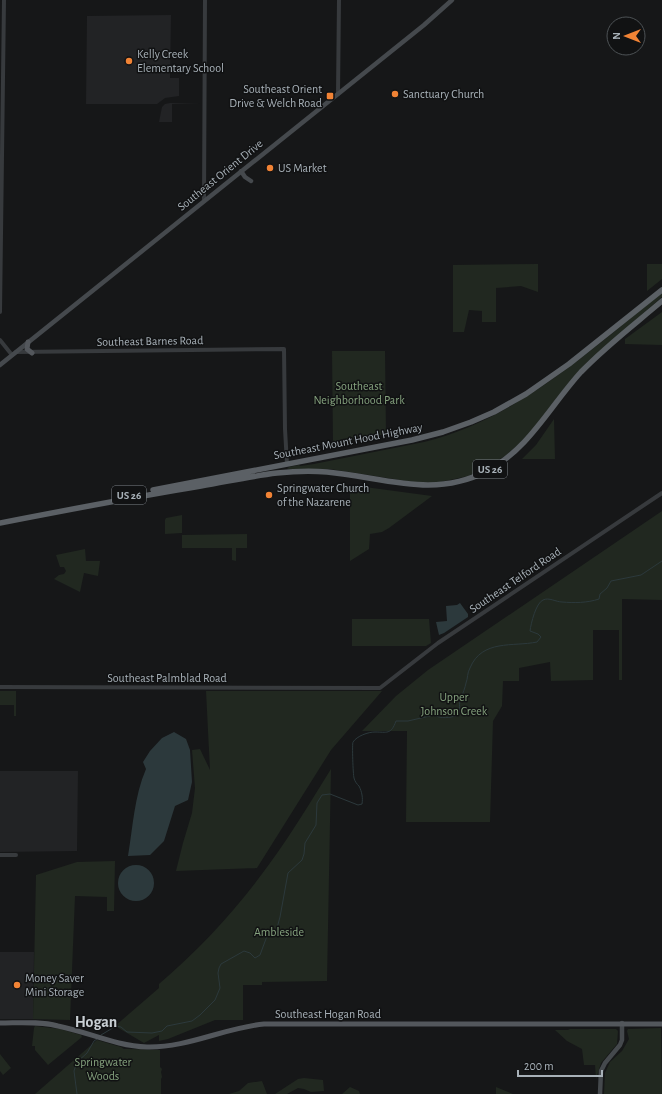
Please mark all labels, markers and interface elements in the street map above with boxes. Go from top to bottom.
north arrow [606,16,646,56]
text: N [611,32,622,40]
place label: Kelly Creek Elementary School [137,48,224,75]
marker: Kelly Creek Elementary School [124,56,134,66]
place label: Southeast Orient Drive & Welch Road [229,83,322,109]
place label: Sanctuary Church [403,88,484,101]
marker: Sanctuary Church [390,89,400,99]
marker: Southeast Orient Drive & Welch Road [325,91,335,101]
street label: Southeast Orient Drive [175,137,265,213]
place label: US Market [278,162,327,174]
marker: US Market [265,163,275,173]
street label: Southeast Barnes Road [97,334,203,348]
park label: Southeast Neighborhood Park [313,380,405,406]
street label: Southeast Mount Hood Highway [273,421,424,462]
road number: US 26 [473,460,507,478]
place label: Springwater Church of the Nazarene [277,482,369,508]
road number: US 26 [112,486,146,504]
marker: Springwater Church of the Nazarene [264,490,274,500]
street label: Southeast Telford Road [467,545,563,615]
street label: Southeast Palmblad Road [107,672,227,684]
park label: Upper Johnson Creek [421,691,488,717]
park label: Ambleside [254,926,304,938]
place label: Money Saver Mini Storage [25,972,84,998]
marker: Money Saver Mini Storage [12,980,22,990]
street label: Southeast Hogan Road [275,1008,381,1020]
district label: Hogan [75,1014,117,1030]
scale bar [518,1052,602,1078]
park label: Springwater Woods [75,1056,132,1082]
text: 200 m [524,1060,554,1072]

